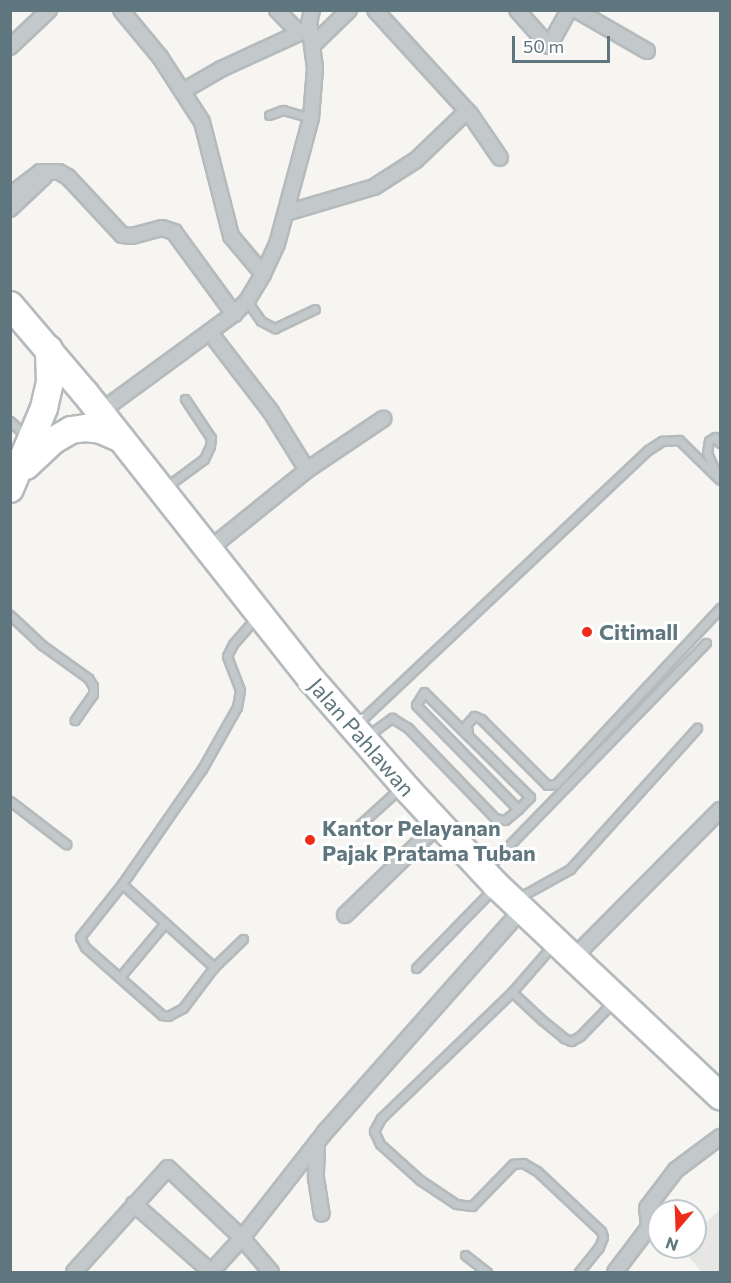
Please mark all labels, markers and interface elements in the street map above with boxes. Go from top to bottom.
scale bar [515,24,612,62]
text: 50 m [523,35,564,57]
place label: Citimall [599,619,678,645]
marker: Citimall [580,625,594,639]
street label: Jalan Pahlawan [303,672,421,802]
place label: Kantor Pelayanan Pajak Pratama Tuban [322,814,536,866]
marker: Kantor Pelayanan Pajak Pratama Tuban [303,833,317,847]
north arrow [647,1199,707,1259]
text: N [663,1234,680,1256]

